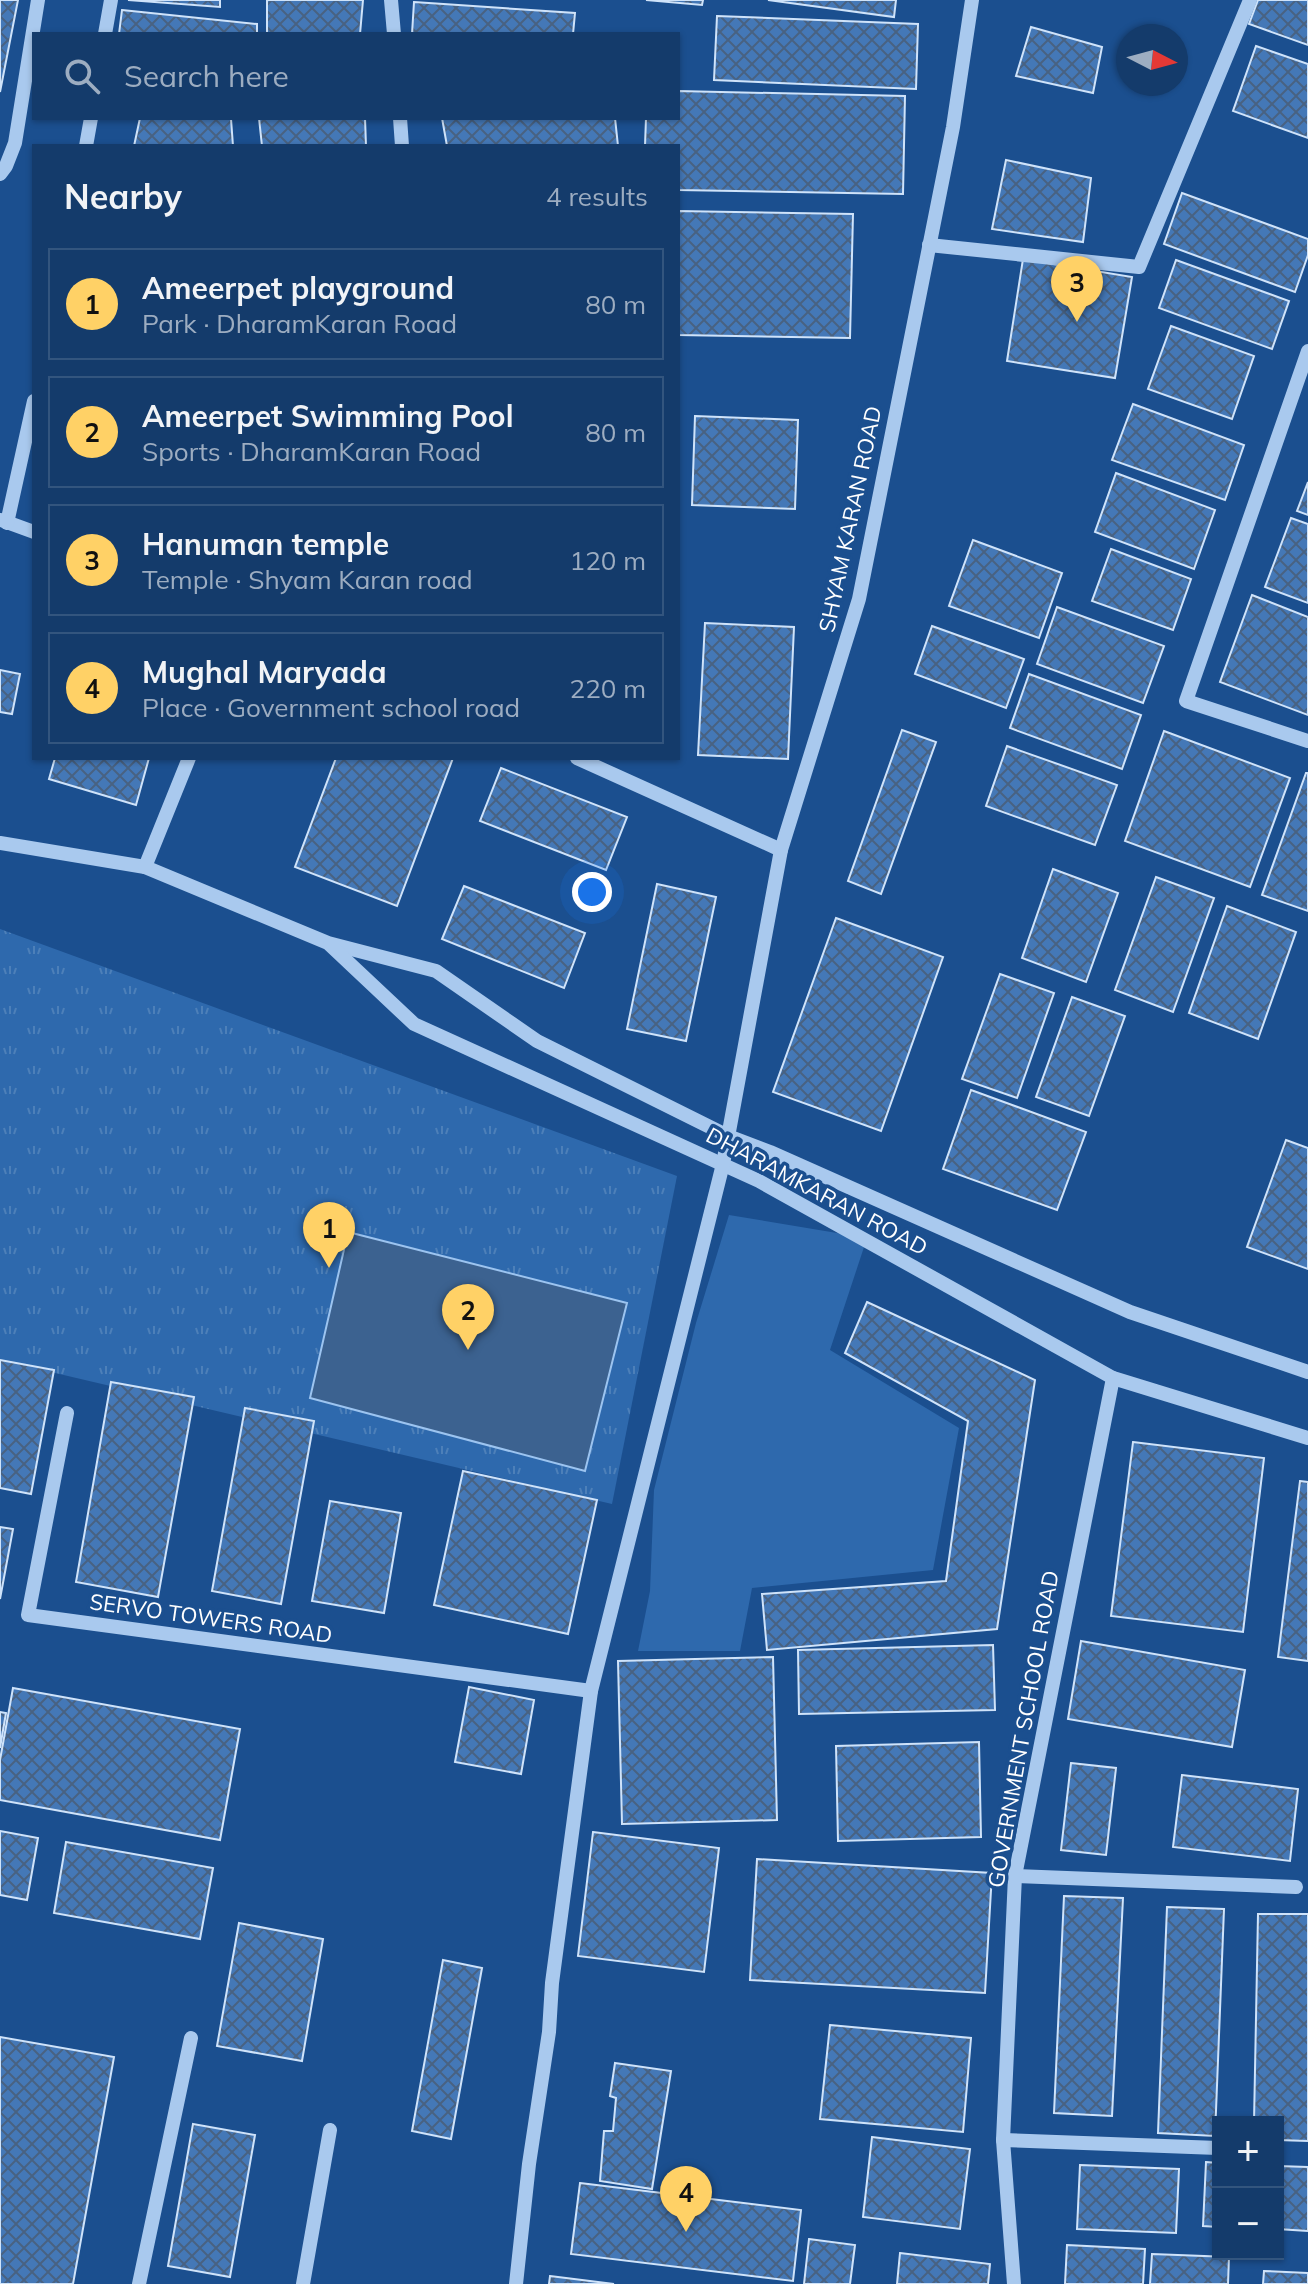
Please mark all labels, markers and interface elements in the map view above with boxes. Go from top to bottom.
north arrow [1116,24,1188,96]
search box [32,32,680,120]
icon: search [60,54,104,98]
text: Search here [124,57,289,95]
text: Nearby [64,175,182,218]
text: 4 results [546,180,648,213]
pin: 3 [1051,256,1103,322]
text: Ameerpet playground [142,269,454,307]
text: 1 [84,288,100,321]
text: 80 m [585,288,646,321]
text: Park · DharamKaran Road [142,307,457,340]
text: Ameerpet Swimming Pool [142,397,513,435]
street label: SHYAM KARAN ROAD [812,403,888,635]
text: 2 [84,416,100,449]
text: 80 m [585,416,646,449]
text: Sports · DharamKaran Road [142,435,481,468]
text: Hanuman temple [142,525,389,563]
text: 3 [84,544,100,577]
text: 120 m [570,544,646,577]
text: Temple · Shyam Karan road [142,563,473,596]
text: Mughal Maryada [142,653,387,691]
text: 4 [84,672,100,705]
text: 220 m [570,672,646,705]
text: Place · Government school road [142,691,520,724]
your location [572,872,612,912]
street label: DHARAMKARAN ROAD [701,1121,933,1261]
pin: 1 [303,1202,355,1268]
pin: 2 [442,1284,494,1350]
street label: GOVERNMENT SCHOOL ROAD [981,1568,1065,1890]
street label: SERVO TOWERS ROAD [88,1587,334,1649]
map controls [1212,2116,1284,2260]
button: + [1212,2116,1284,2188]
pin: 4 [660,2166,712,2232]
button: − [1212,2188,1284,2260]

